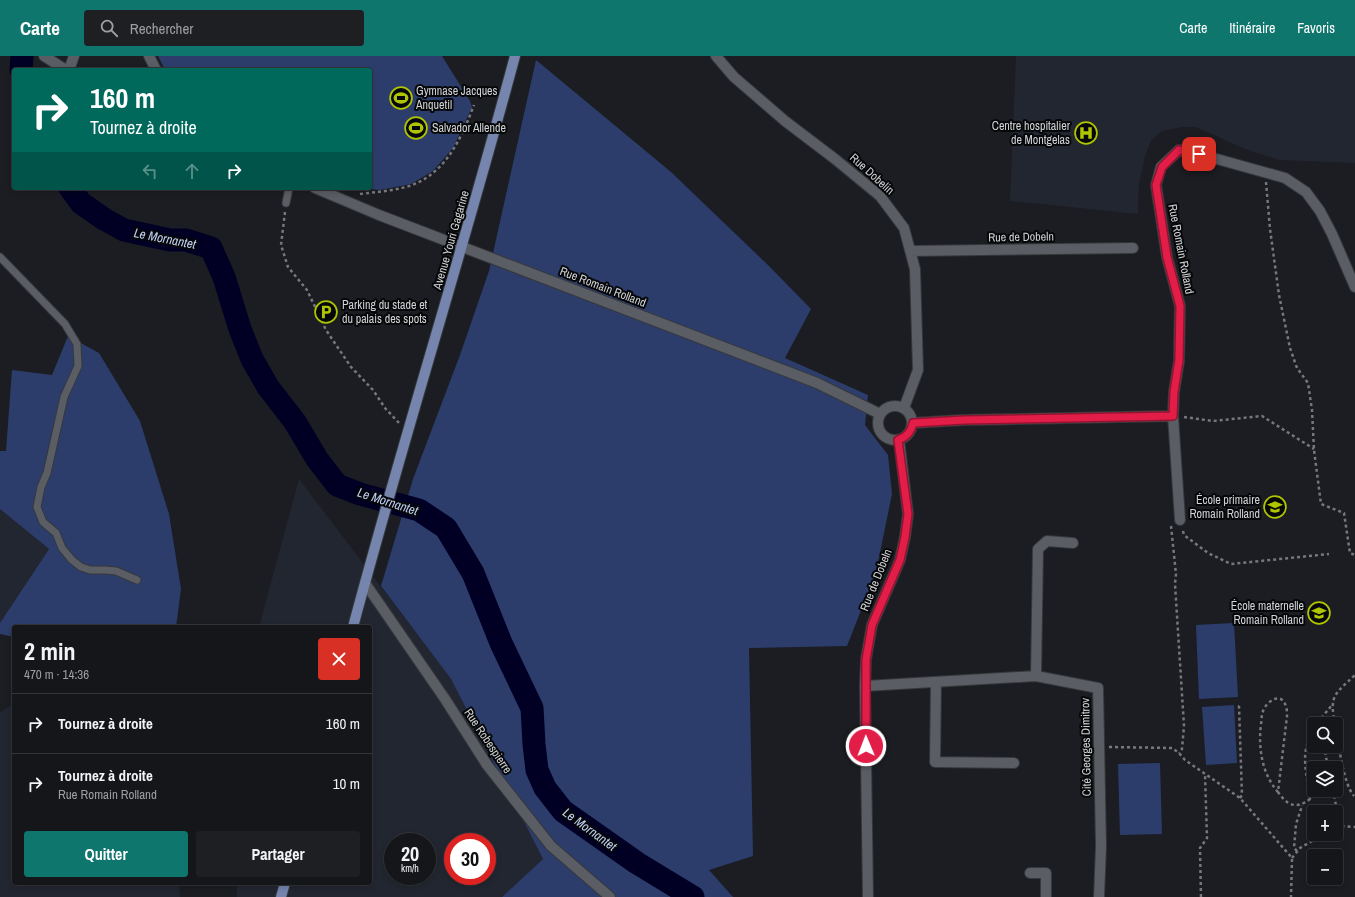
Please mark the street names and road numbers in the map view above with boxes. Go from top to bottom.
street label: Rue Dobelin [846,150,898,198]
street label: Avenue Youri Gagarine [429,189,473,292]
street label: Rue Romain Rolland [1164,203,1198,295]
street label: Rue de Dobeln [988,228,1054,246]
street label: Rue Romain Rolland [557,263,649,311]
street label: Rue de Dobeln [856,547,896,613]
street label: Cité Georges Dimitrov [1077,698,1095,796]
street label: Rue Robespierre [460,705,516,777]

